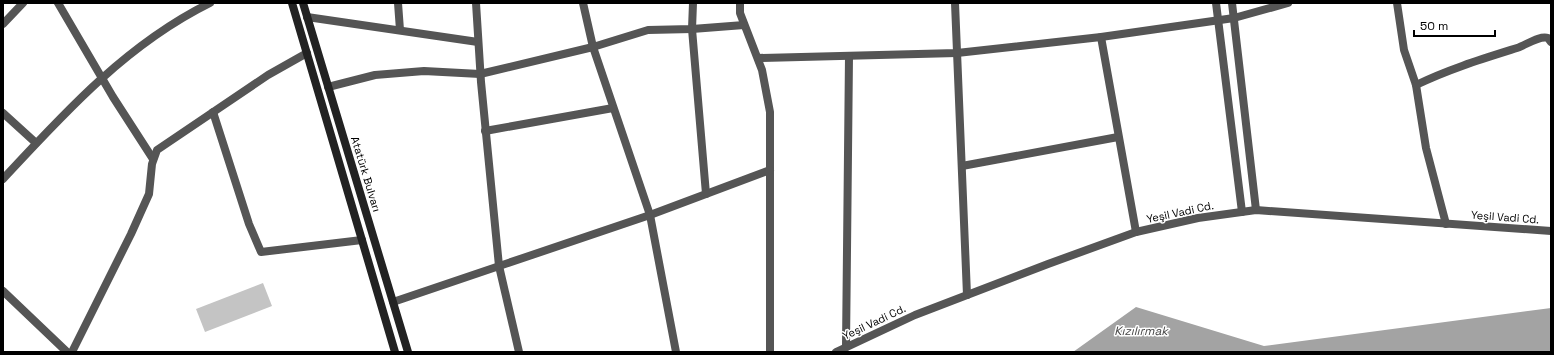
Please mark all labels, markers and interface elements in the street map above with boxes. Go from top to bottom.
scale bar [1414,12,1495,38]
text: 50 m [1420,18,1448,34]
street label: Atatürk Bulvarı [348,135,384,213]
street label: Yeşil Vadi Cd. [1145,198,1215,226]
street label: Yeşil Vadi Cd. [1470,208,1540,226]
street label: Yeşil Vadi Cd. [840,301,908,343]
water label: Kızılırmak [1114,323,1169,339]

